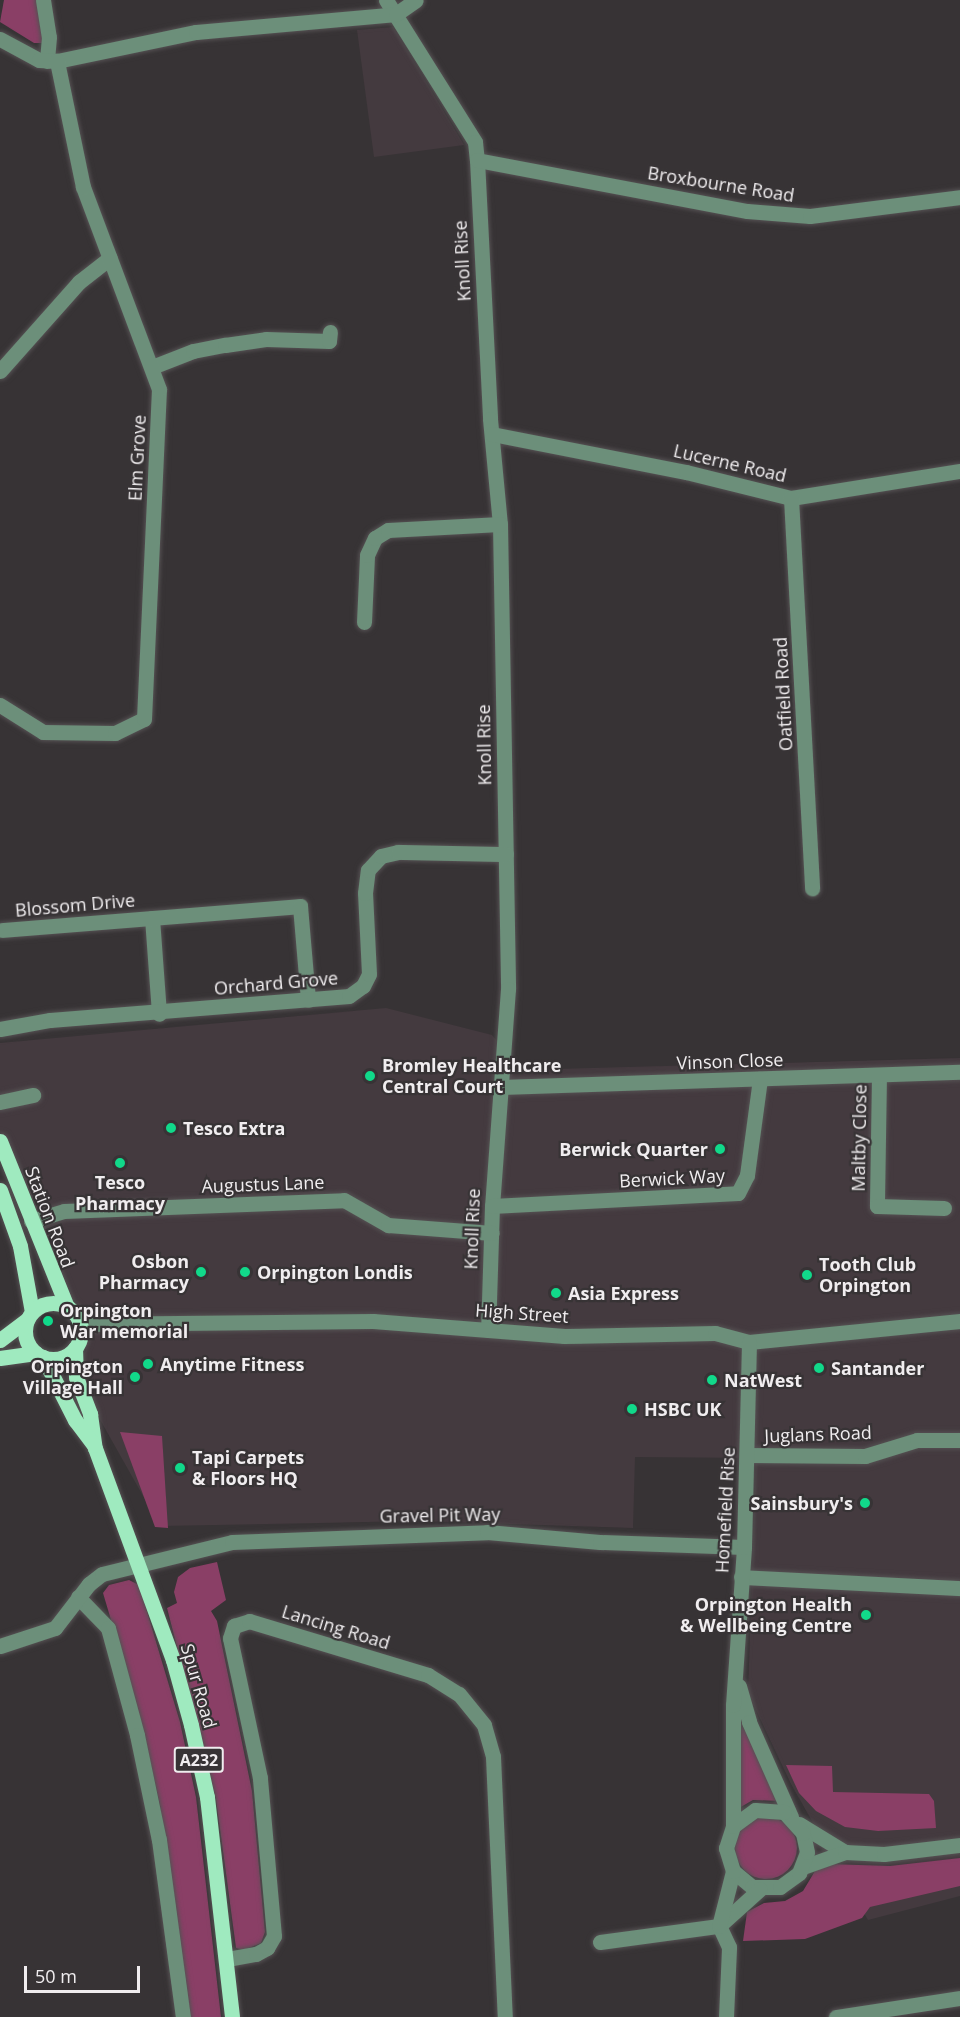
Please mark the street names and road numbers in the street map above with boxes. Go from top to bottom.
street label: Broxbourne Road [646,162,796,206]
street label: Knoll Rise [449,220,475,302]
street label: Elm Grove [124,414,150,502]
street label: Lucerne Road [671,440,789,486]
street label: Oatfield Road [769,636,797,752]
street label: Knoll Rise [472,704,496,786]
street label: Blossom Drive [14,889,136,921]
street label: Orchard Grove [213,967,339,999]
street label: Vinson Close [676,1048,784,1074]
street label: Maltby Close [847,1084,871,1192]
street label: Station Road [21,1163,79,1271]
street label: Berwick Way [619,1164,725,1192]
street label: Augustus Lane [201,1171,325,1197]
street label: Knoll Rise [460,1188,484,1270]
street label: High Street [475,1299,569,1327]
street label: Juglans Road [764,1421,872,1447]
street label: Homefield Rise [711,1446,739,1574]
street label: Gravel Pit Way [379,1503,501,1527]
street label: Lancing Road [279,1600,393,1654]
street label: Spur Road [177,1641,221,1731]
road number: A232 [174,1747,224,1773]

